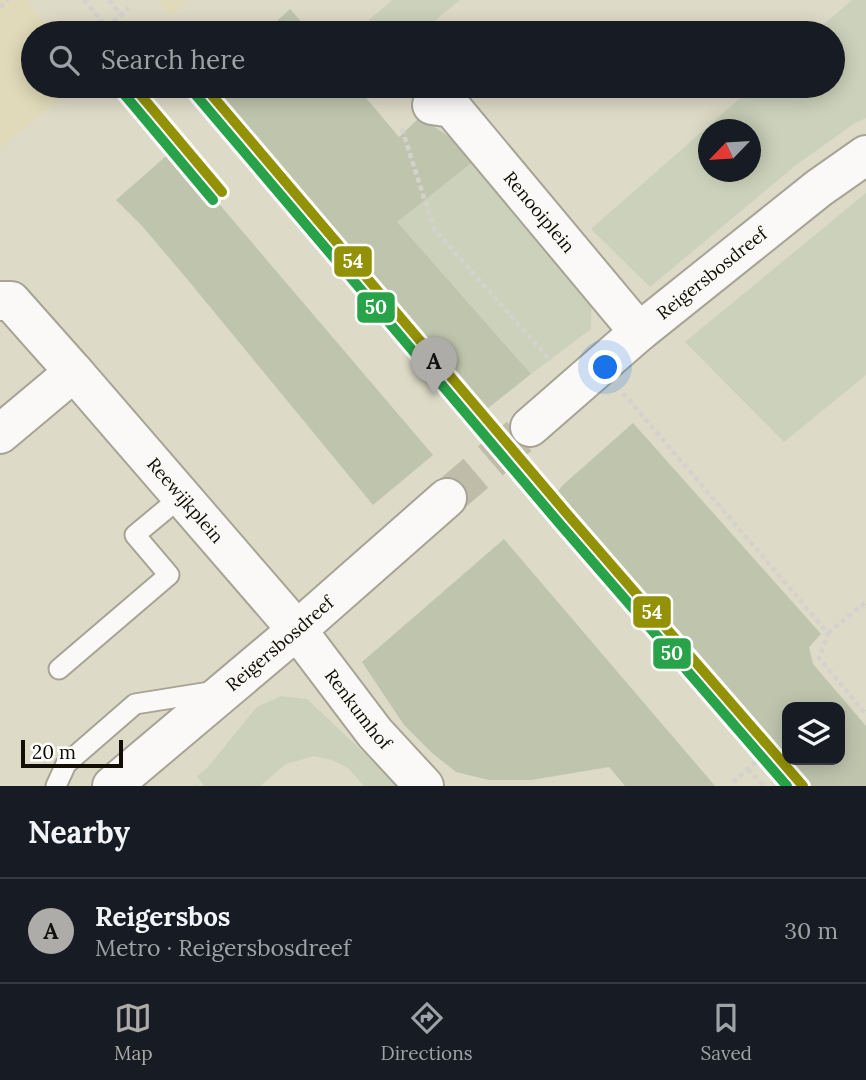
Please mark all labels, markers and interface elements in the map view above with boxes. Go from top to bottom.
search box [21,21,845,98]
icon: search [45,41,83,79]
text: Search here [101,43,245,76]
north arrow [698,119,761,182]
street label: Renooiplein [499,166,580,257]
street label: Reigersbosdreef [652,221,773,324]
line badge: 54 [333,245,373,278]
text: 54 [343,249,363,273]
line badge: 50 [356,291,396,324]
text: 50 [365,295,387,319]
pin: A [411,337,457,395]
your location [588,350,622,384]
street label: Reewijkplein [142,453,229,548]
street label: Reigersbosdreef [221,590,340,696]
line badge: 54 [632,595,672,629]
text: 54 [642,600,662,624]
line badge: 50 [652,637,692,670]
text: 50 [661,641,683,665]
street label: Renkumhof [320,664,398,756]
map controls [782,702,845,765]
button: layers [782,702,845,765]
scale bar [21,737,122,769]
text: 20 m [32,740,76,764]
text: Nearby [28,813,130,851]
text: Reigersbos [95,900,230,933]
text: A [43,916,59,945]
text: 30 m [784,916,838,945]
text: Metro · Reigersbosdreef [95,933,351,962]
tab: Map [114,999,153,1065]
tab: Directions [381,999,473,1065]
tab: Saved [701,999,752,1065]

